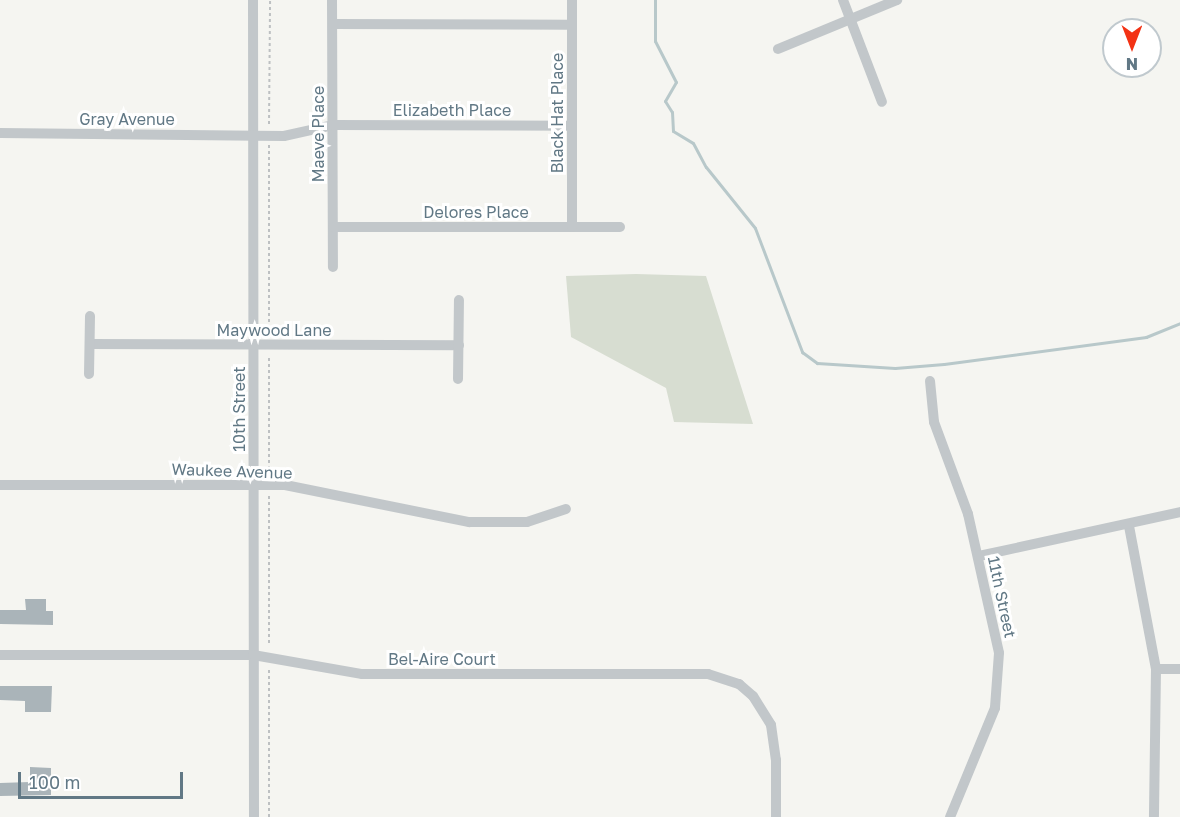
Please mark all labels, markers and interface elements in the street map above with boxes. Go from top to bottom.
north arrow [1102,18,1162,78]
street label: Black Hat Place [547,53,567,173]
text: N [1126,54,1138,74]
street label: Maeve Place [308,86,328,182]
street label: Elizabeth Place [393,100,511,120]
street label: Gray Avenue [79,109,175,129]
street label: Delores Place [423,202,529,222]
street label: Maywood Lane [216,320,332,340]
street label: 10th Street [229,366,249,452]
street label: Waukee Avenue [171,459,293,483]
street label: 11th Street [984,554,1020,640]
street label: Bel-Aire Court [388,649,496,669]
scale bar [21,760,186,798]
text: 100 m [29,771,80,793]

